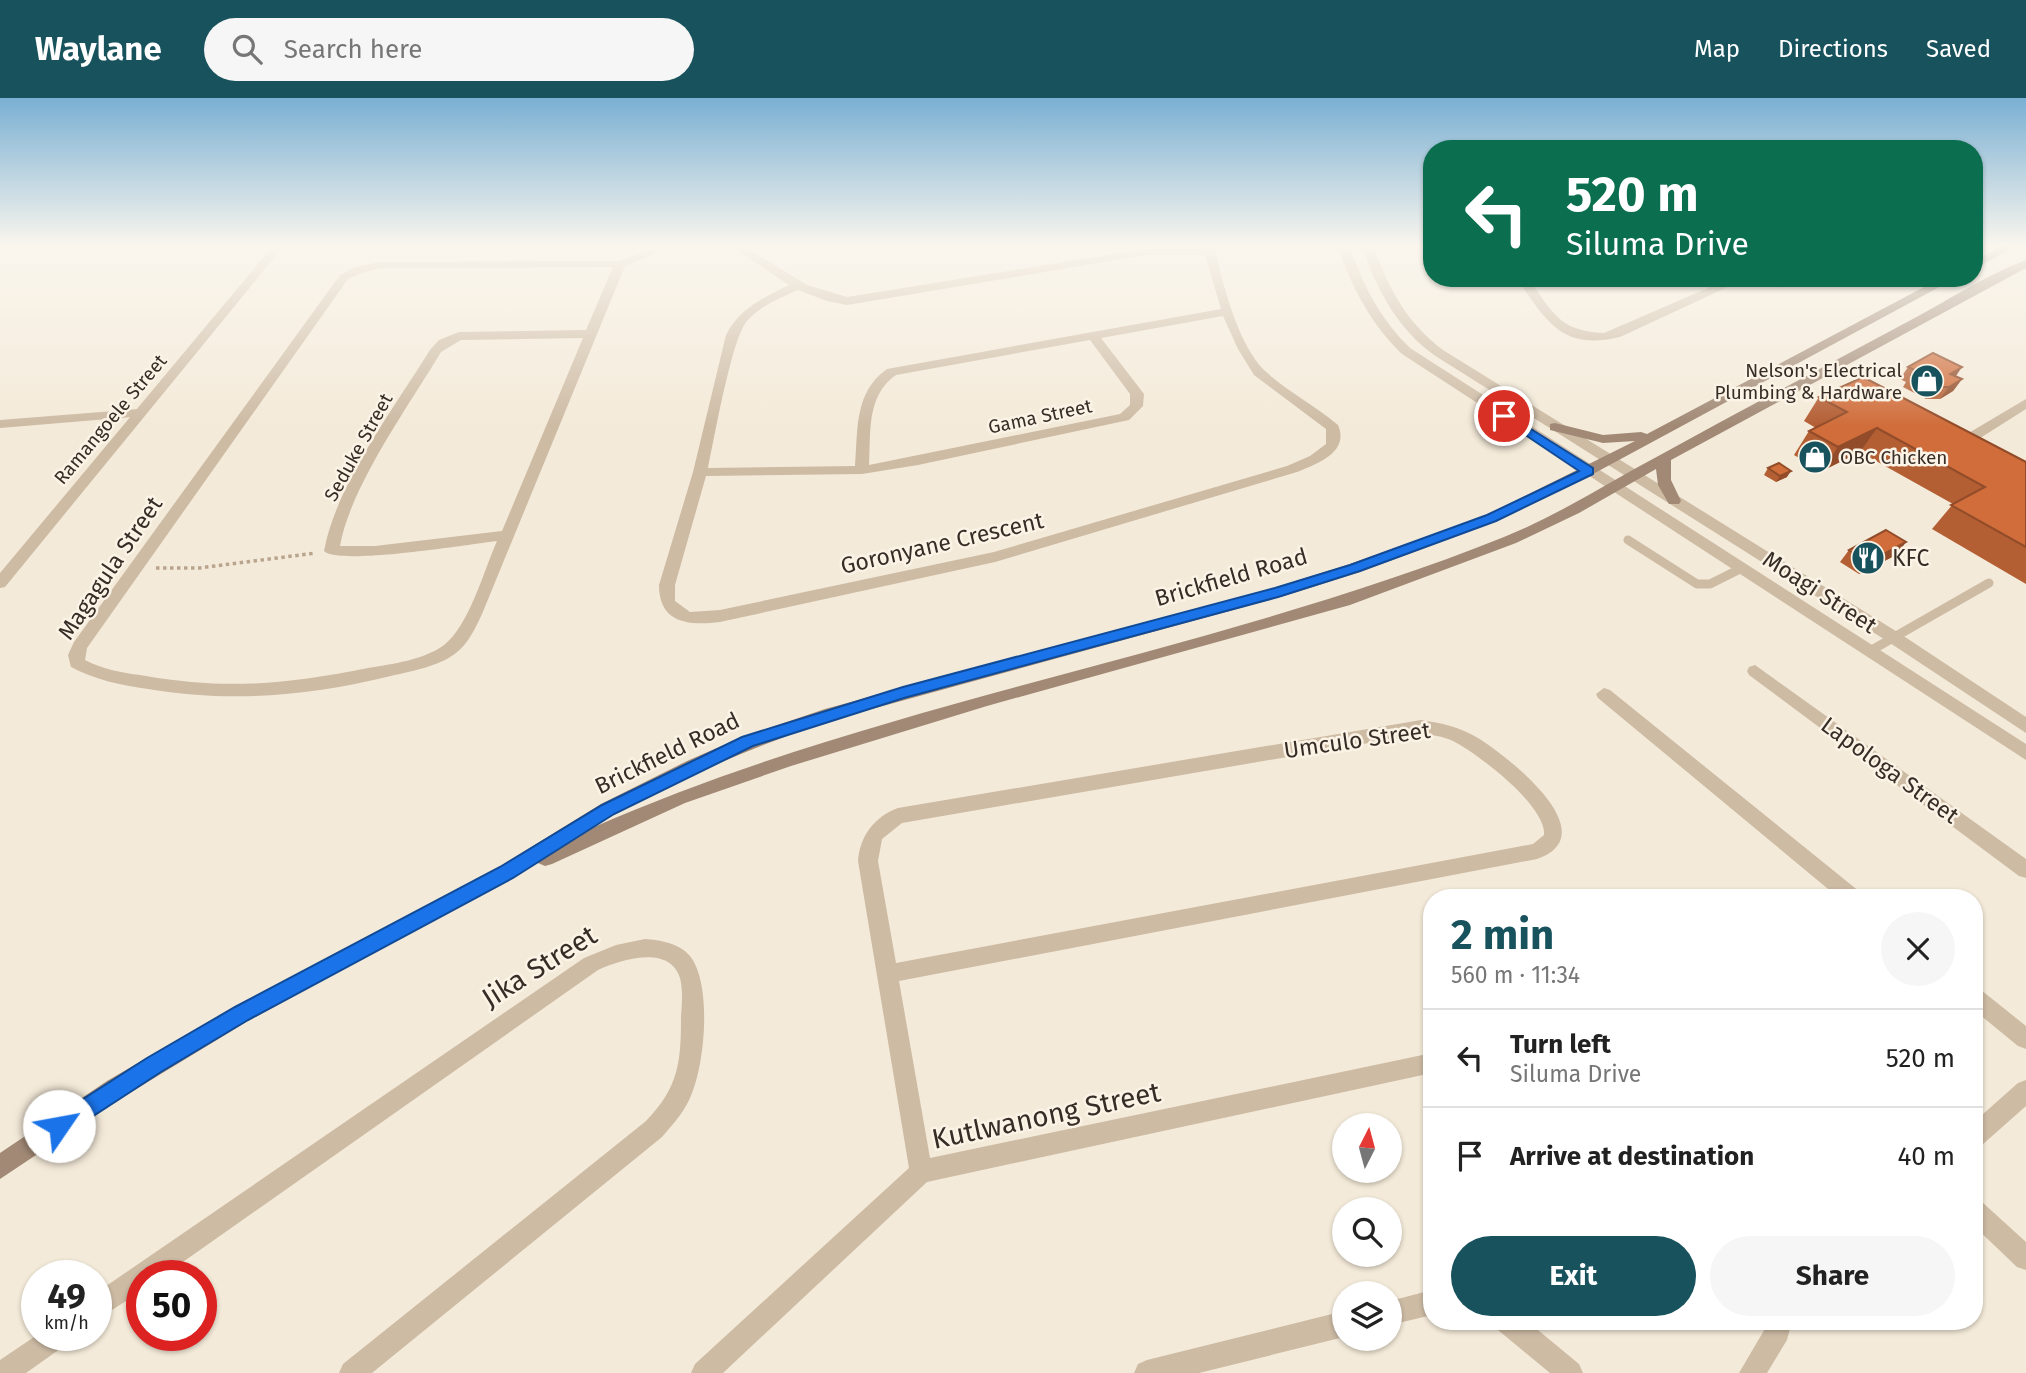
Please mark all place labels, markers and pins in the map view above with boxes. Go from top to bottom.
place label: Nelson's Electrical Plumbing & Hardware [1714,359,1902,404]
shop icon: Nelson's Electrical Plumbing & Hardware [1908,362,1946,400]
pin [1474,386,1534,446]
shop icon: OBC Chicken [1796,438,1834,476]
place label: OBC Chicken [1840,446,1947,469]
restaurant icon: KFC [1849,539,1887,577]
place label: KFC [1892,544,1929,572]

